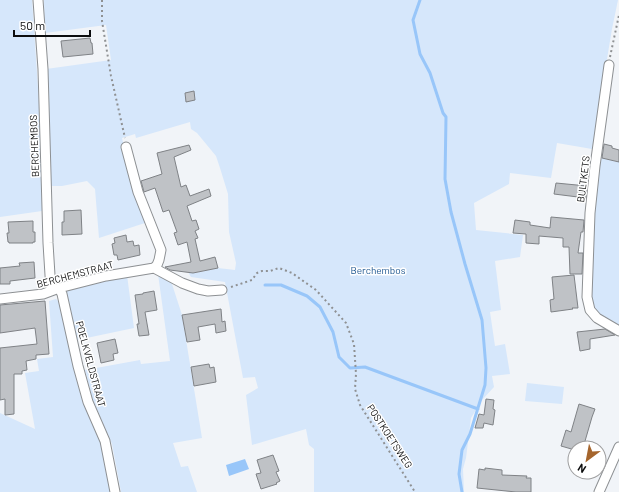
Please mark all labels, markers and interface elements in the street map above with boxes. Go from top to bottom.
scale bar [14,12,90,38]
text: 50 m [20,18,45,32]
street label: BERCHEMBOS [27,114,41,177]
street label: BULTKETS [574,155,592,203]
street label: BERCHEMSTRAAT [35,258,115,290]
park label: Berchembos [351,264,406,276]
street label: POELKVELDSTRAAT [74,320,108,409]
street label: POSTKOETSWEG [365,402,415,470]
north arrow [567,440,607,480]
text: N [575,461,588,476]

